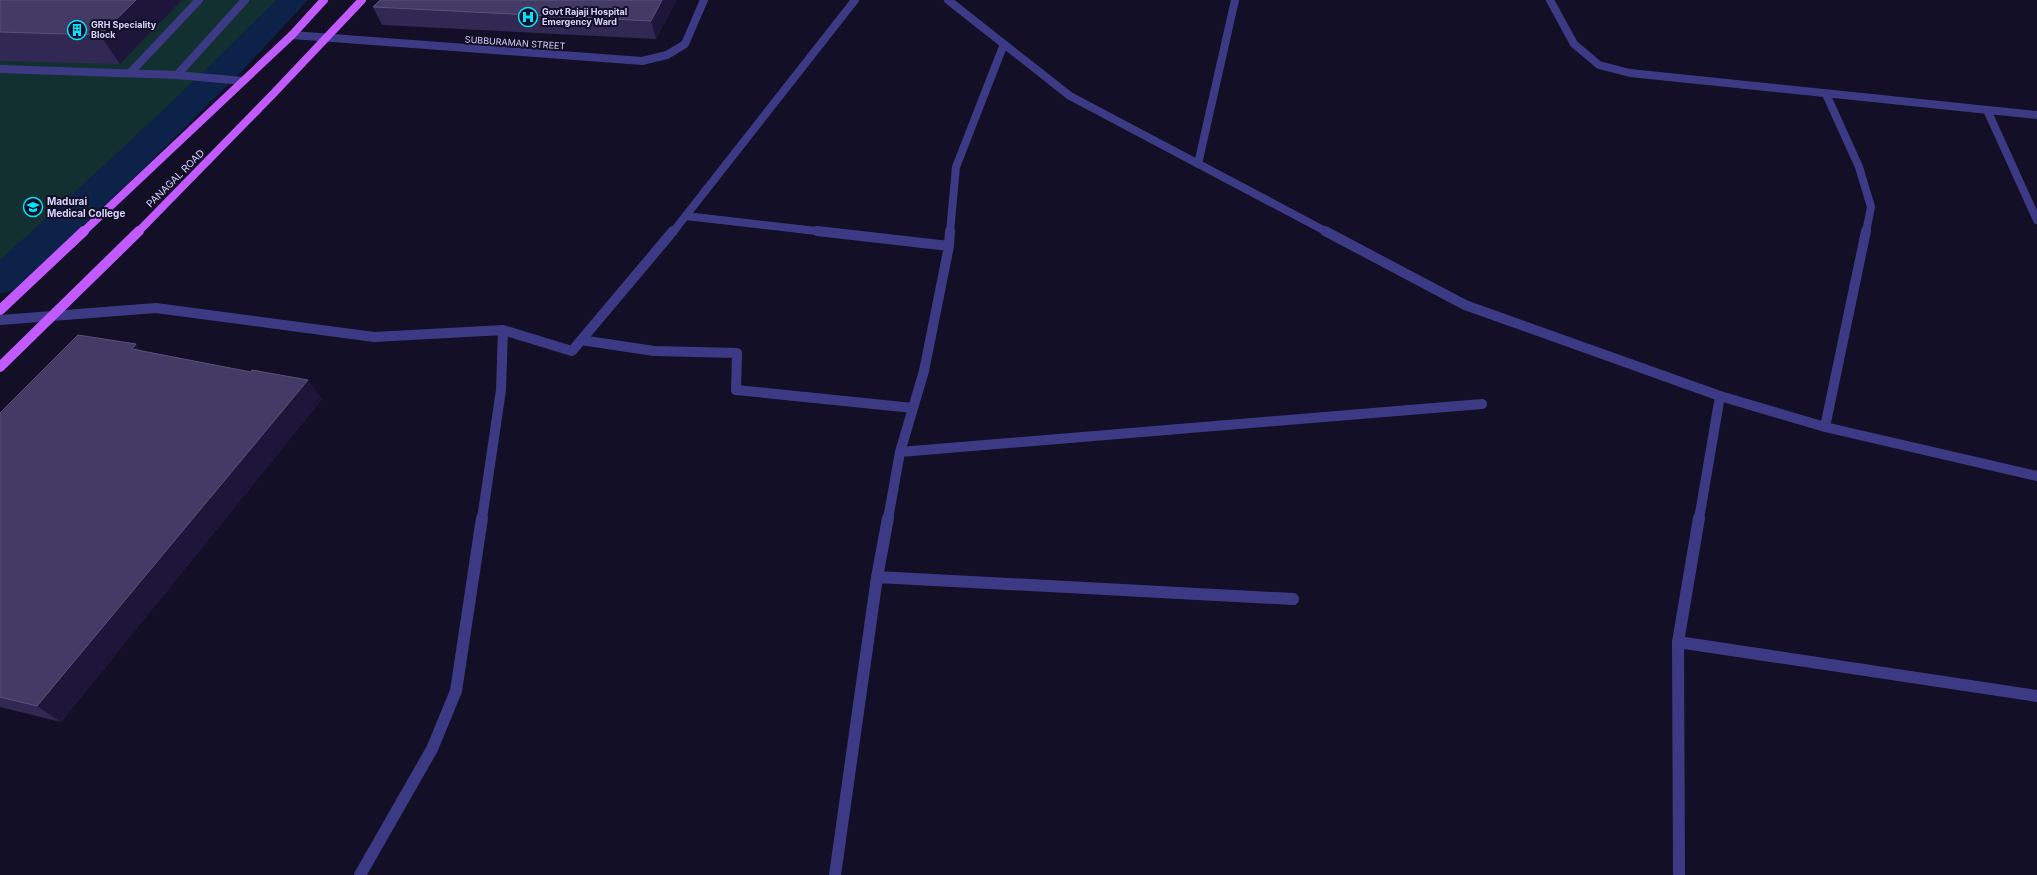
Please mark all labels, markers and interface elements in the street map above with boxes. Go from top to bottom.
hospital icon: Govt Rajaji Hospital Emergency Ward [517,6,539,28]
place label: Govt Rajaji Hospital Emergency Ward [542,6,627,27]
building icon: GRH Speciality Block [66,19,88,41]
place label: GRH Speciality Block [91,19,157,40]
street label: SUBBURAMAN STREET [464,34,566,52]
street label: PANAGAL ROAD [143,146,207,210]
place label: Madurai Medical College [47,195,125,220]
school or university icon: Madurai Medical College [22,196,44,218]

